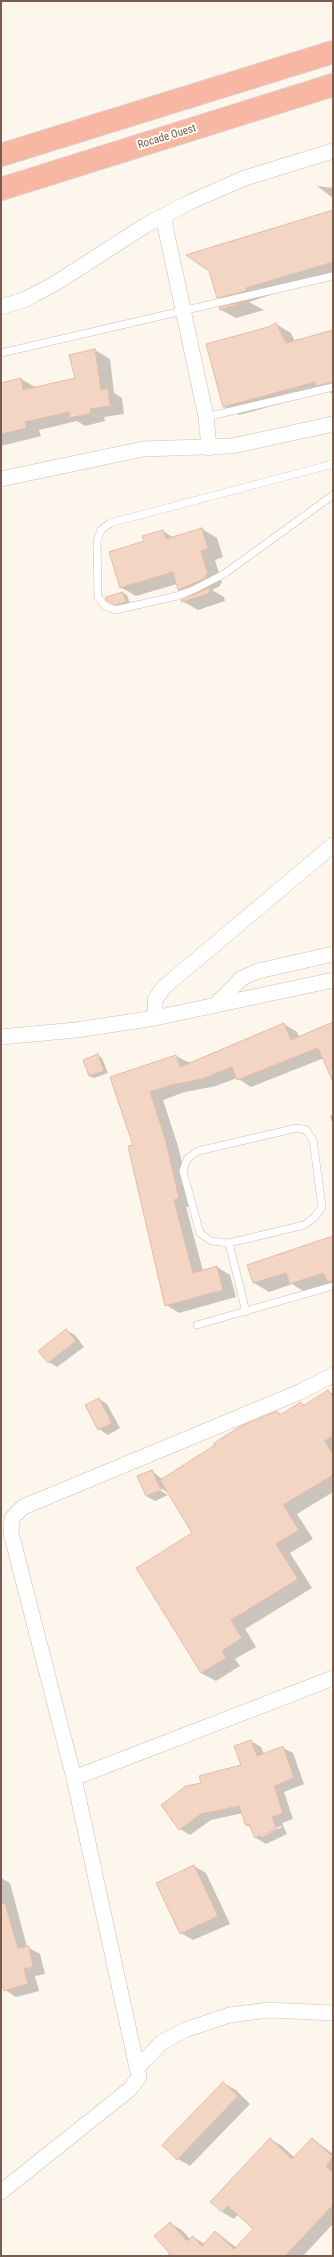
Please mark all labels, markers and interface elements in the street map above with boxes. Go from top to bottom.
street label: Rocade Ouest [136,122,198,152]

